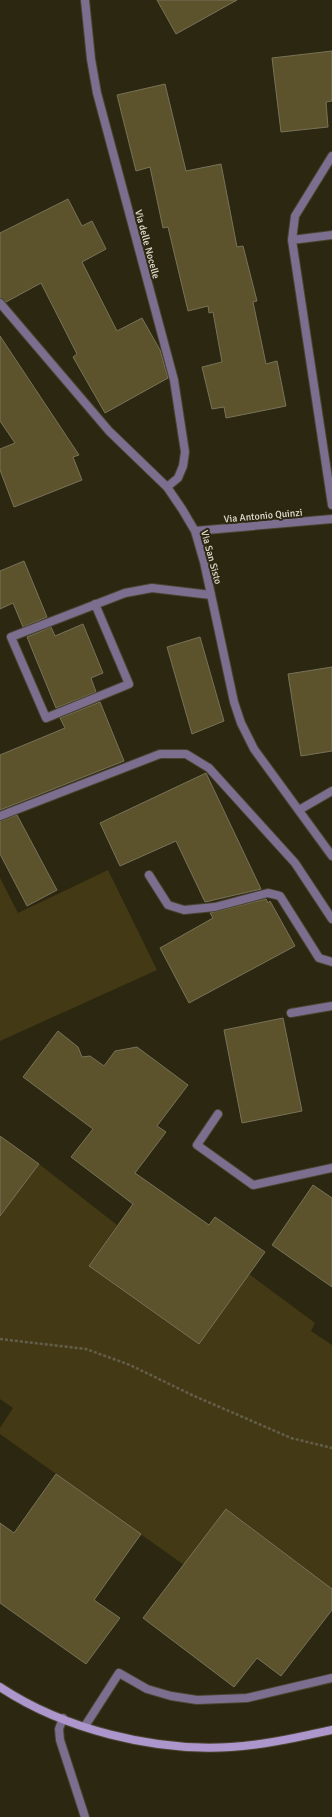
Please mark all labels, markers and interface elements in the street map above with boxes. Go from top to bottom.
street label: Via delle Nocelle [132,208,162,280]
street label: Via Antonio Quinzi [223,507,303,525]
street label: Via San Sisto [198,529,224,586]

